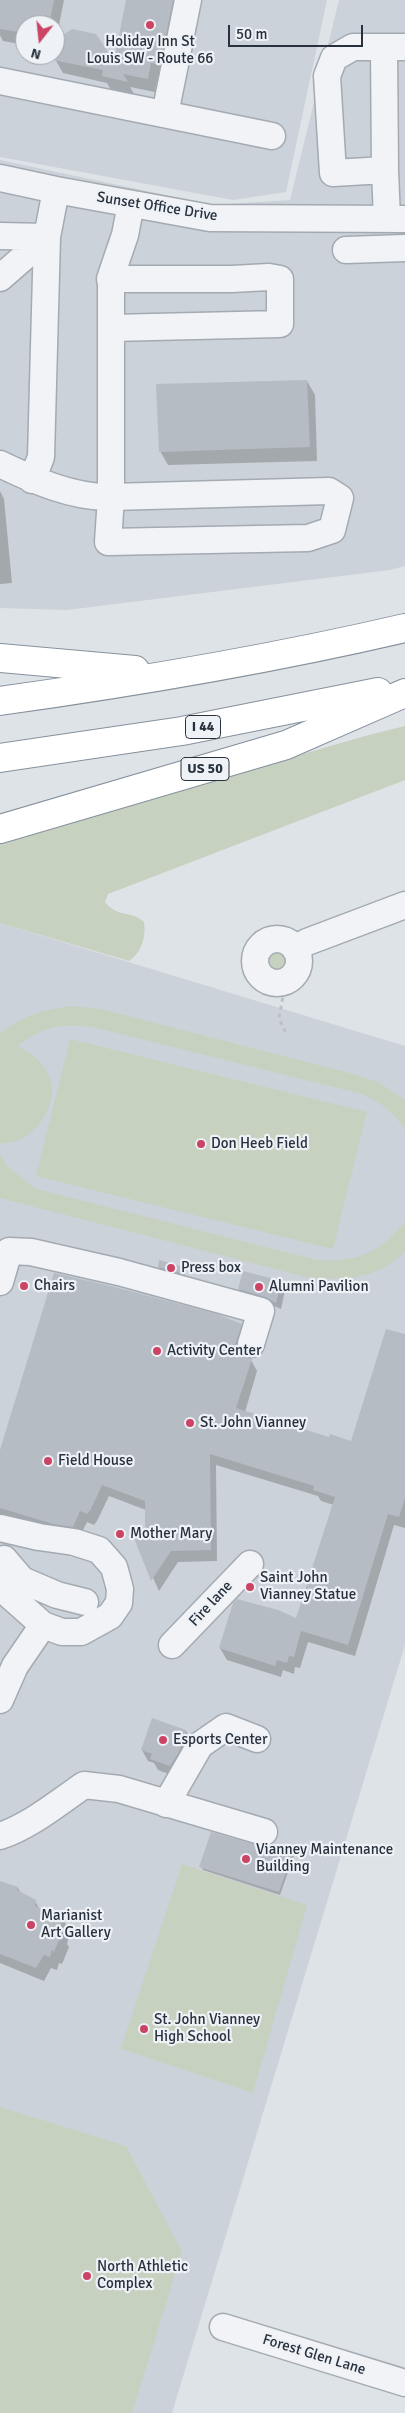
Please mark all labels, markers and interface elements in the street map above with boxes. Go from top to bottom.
north arrow [15,15,65,65]
scale bar [230,15,365,47]
marker: Holiday Inn St Louis SW - Route 66 [144,19,156,31]
text: 50 m [236,25,267,43]
place label: Holiday Inn St Louis SW - Route 66 [87,33,213,68]
text: N [29,44,43,63]
street label: Sunset Office Drive [95,189,219,225]
road number: I 44 [186,716,220,739]
road number: US 50 [181,758,229,781]
place label: Don Heeb Field [211,1135,308,1153]
marker: Don Heeb Field [195,1138,207,1150]
place label: Press box [181,1259,241,1277]
marker: Press box [165,1262,177,1274]
place label: Chairs [34,1277,75,1295]
place label: Alumni Pavilion [269,1278,369,1296]
marker: Chairs [18,1280,30,1292]
marker: Alumni Pavilion [253,1281,265,1293]
place label: Activity Center [167,1342,261,1360]
marker: Activity Center [151,1345,163,1357]
place label: St. John Vianney [200,1414,306,1432]
marker: St. John Vianney [184,1417,196,1429]
place label: Field House [58,1452,133,1470]
marker: Field House [42,1455,54,1467]
place label: Mother Mary [130,1525,212,1543]
marker: Mother Mary [114,1528,126,1540]
place label: Saint John Vianney Statue [260,1569,356,1604]
street label: Fire lane [185,1578,237,1630]
marker: Saint John Vianney Statue [244,1581,256,1593]
place label: Esports Center [173,1731,268,1749]
marker: Esports Center [157,1734,169,1746]
place label: Vianney Maintenance Building [256,1841,393,1876]
marker: Vianney Maintenance Building [240,1853,252,1865]
place label: Marianist Art Gallery [41,1907,111,1942]
marker: Marianist Art Gallery [25,1919,37,1931]
place label: St. John Vianney High School [154,2011,260,2046]
marker: St. John Vianney High School [138,2023,150,2035]
place label: North Athletic Complex [97,2258,188,2293]
marker: North Athletic Complex [81,2270,93,2282]
street label: Forest Glen Lane [260,2331,368,2379]

